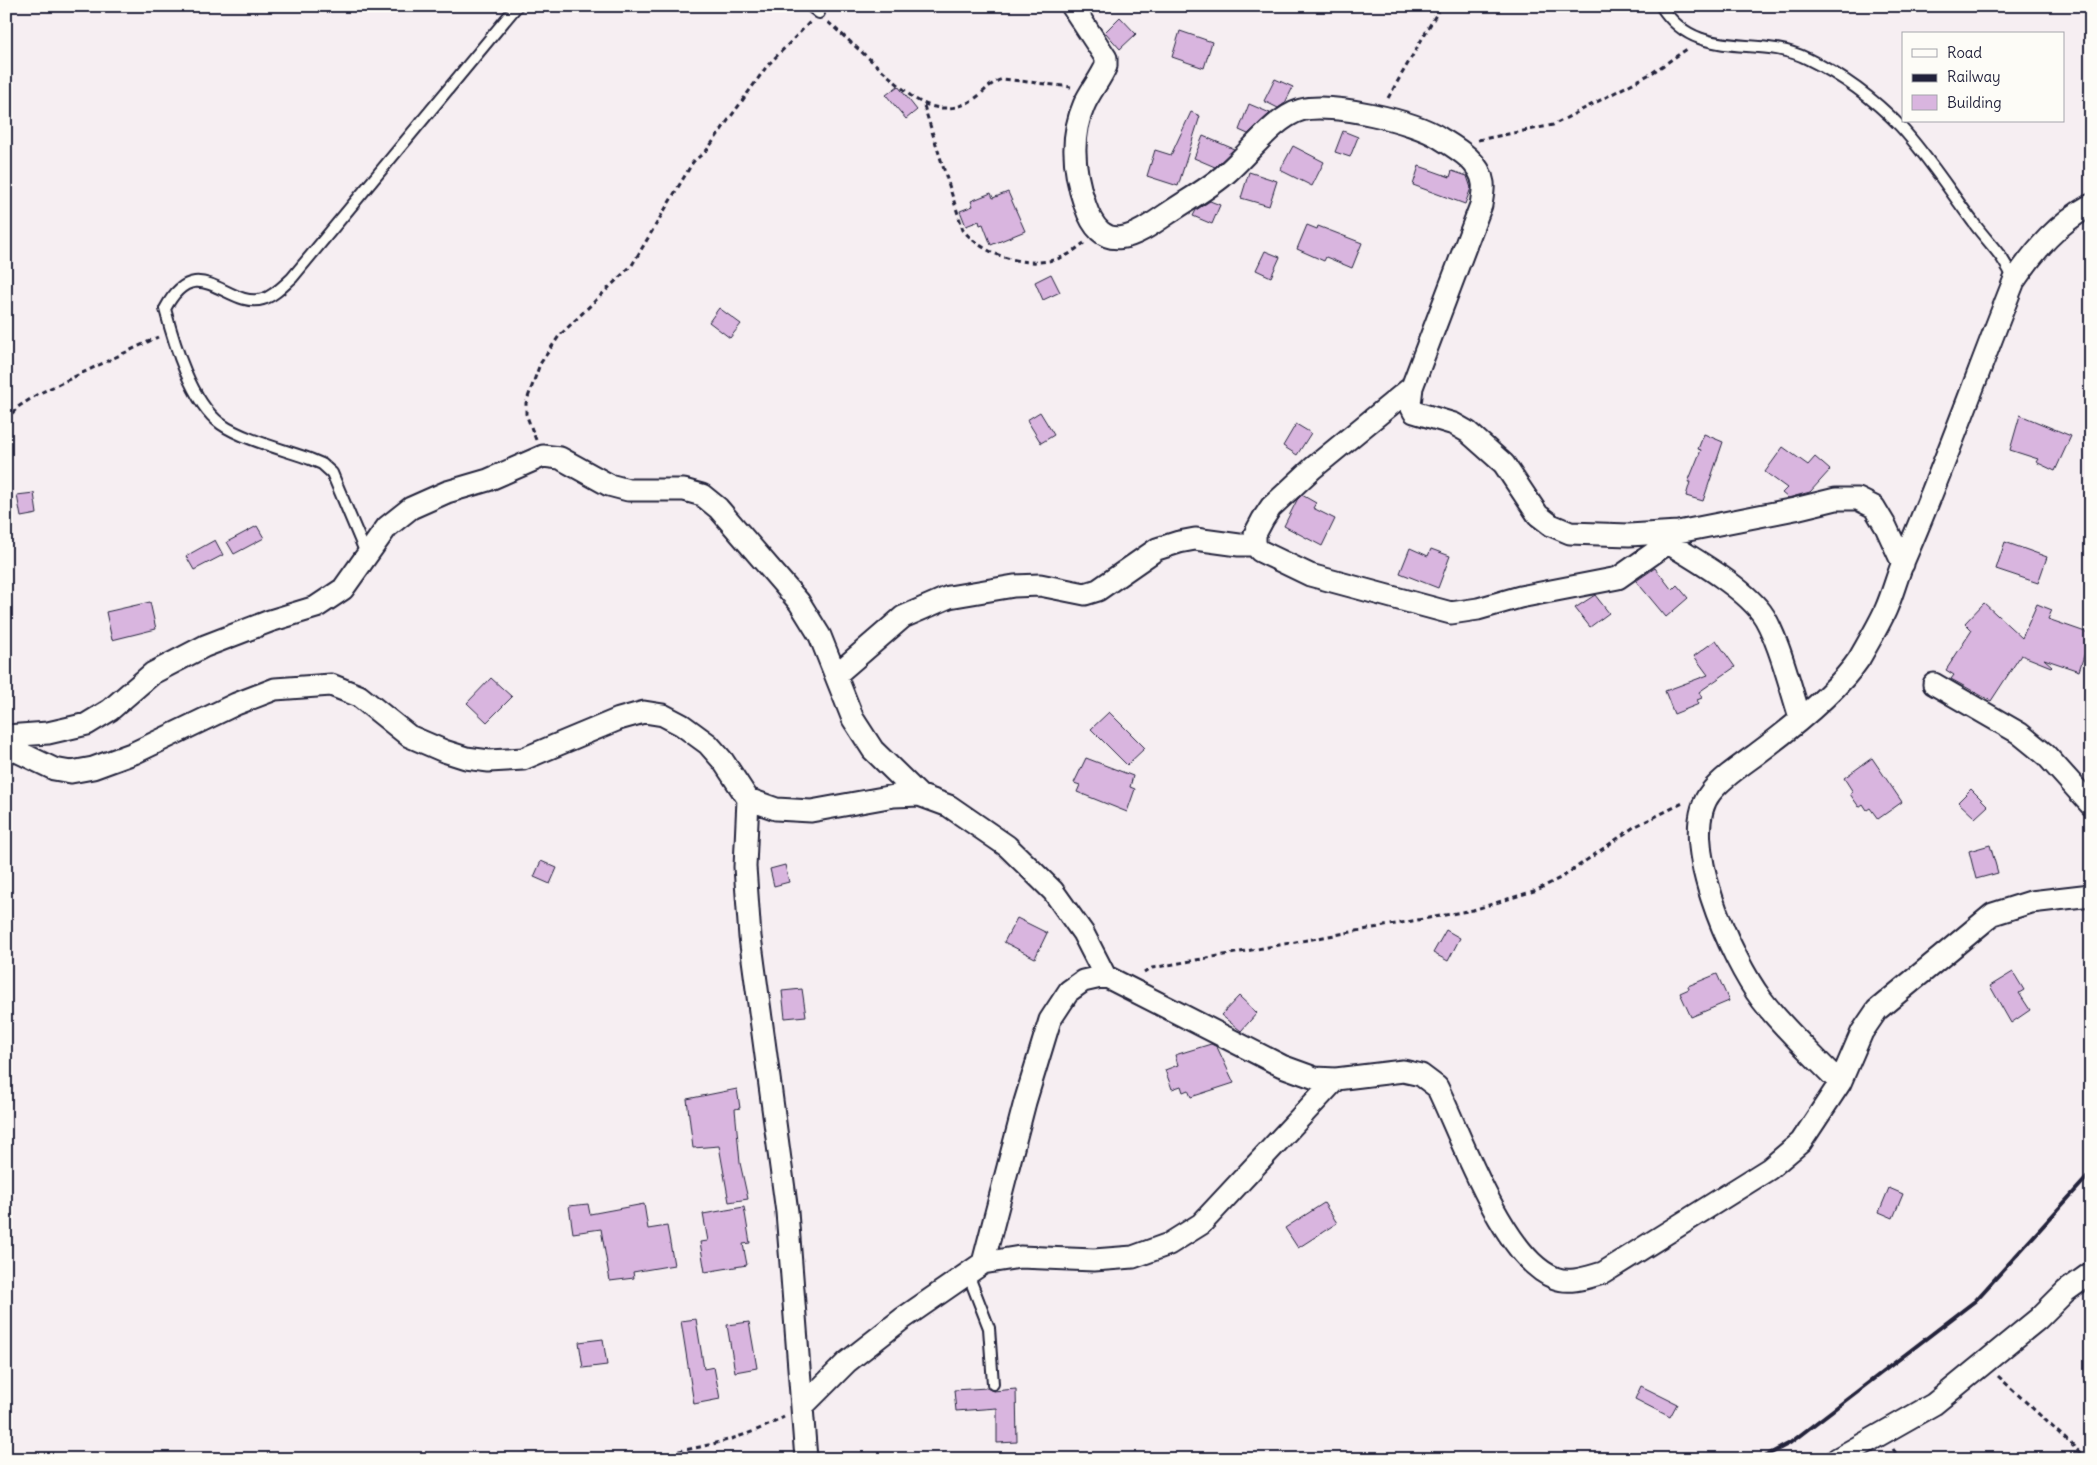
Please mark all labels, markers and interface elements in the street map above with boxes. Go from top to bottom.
legend [1902,32,2064,122]
text: Road [1947,43,1982,62]
text: Railway [1947,67,2001,86]
text: Building [1947,93,2002,112]

